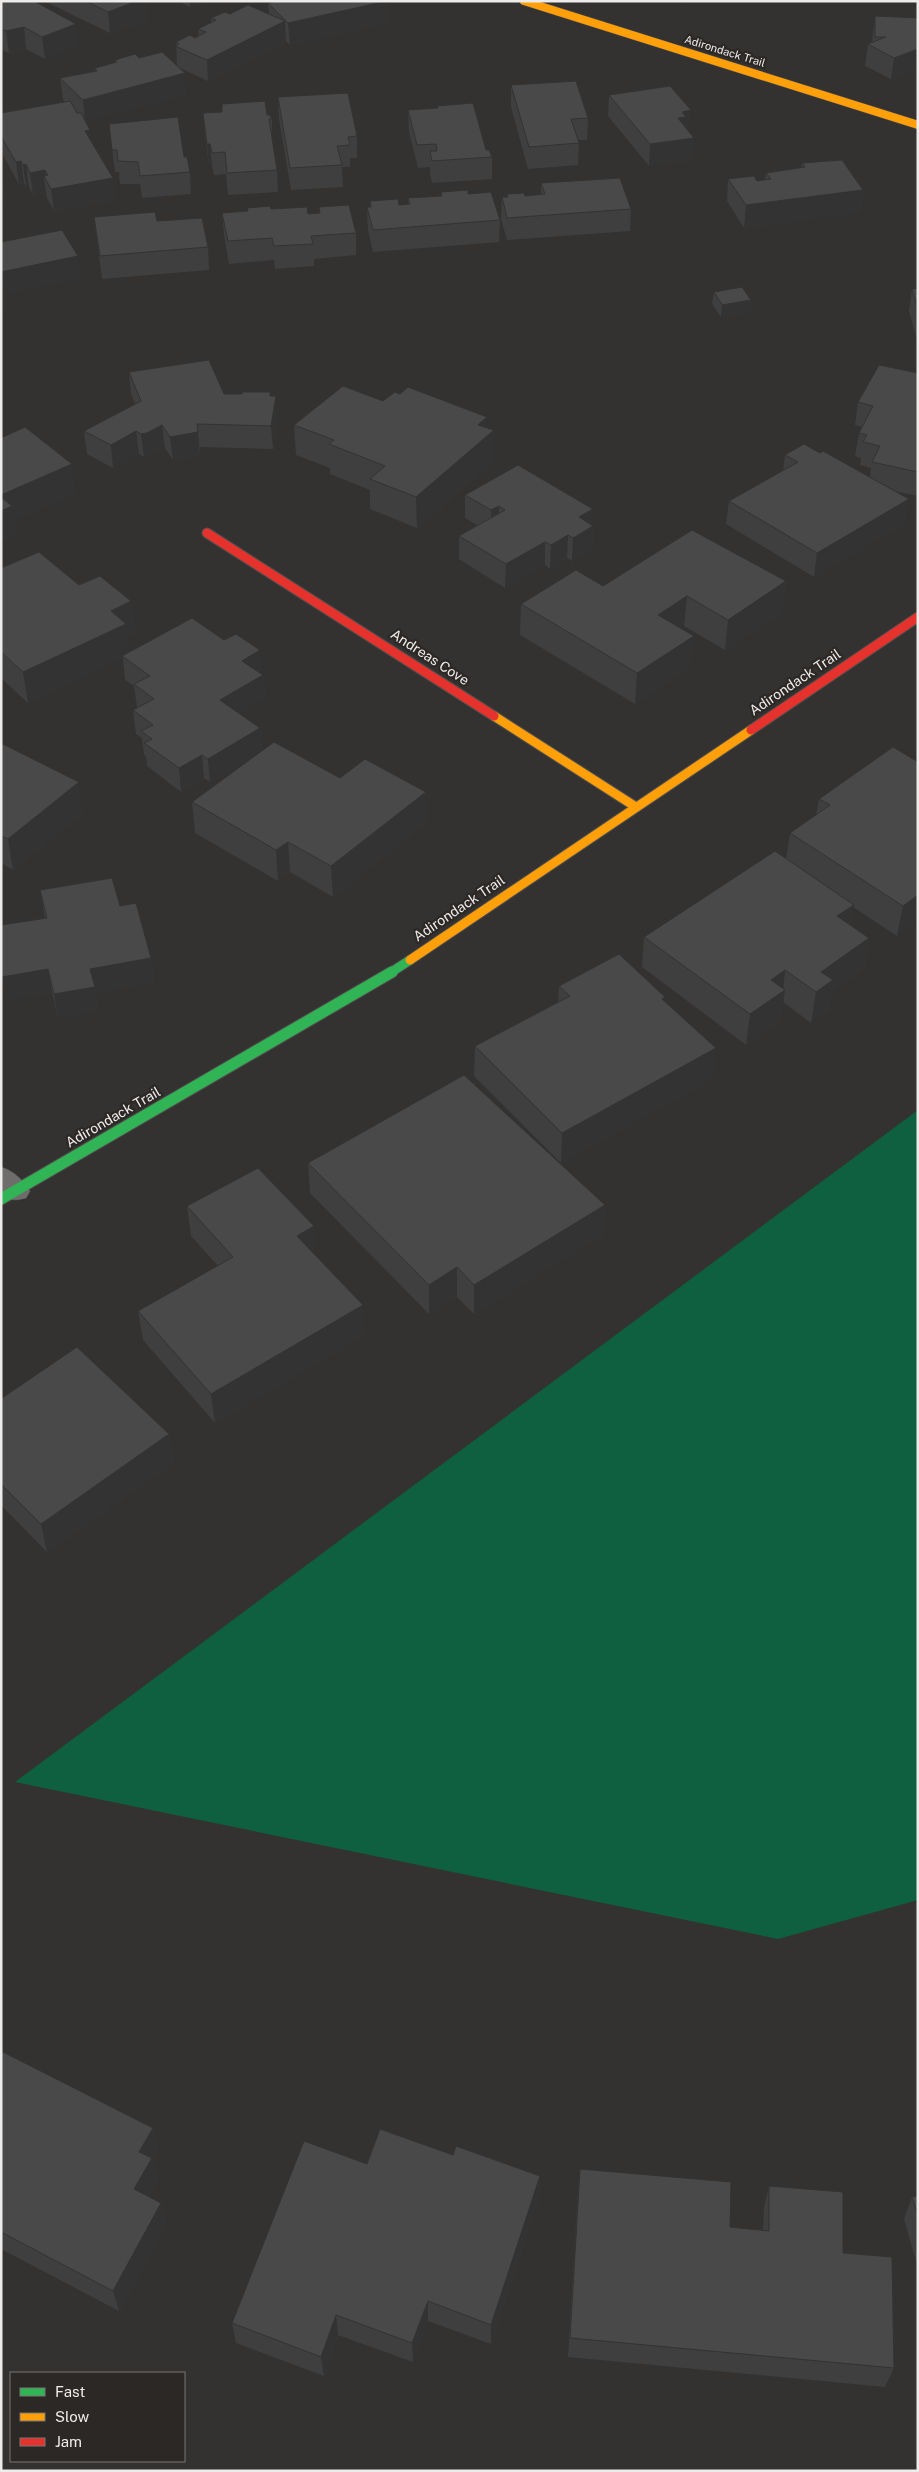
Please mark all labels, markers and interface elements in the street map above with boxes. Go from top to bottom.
street label: Adirondack Trail [683,33,767,69]
street label: Andreas Cove [388,626,472,688]
street label: Adirondack Trail [746,646,844,718]
street label: Adirondack Trail [410,872,508,944]
street label: Adirondack Trail [63,1083,163,1151]
legend [10,2372,185,2462]
text: Fast [55,2383,85,2400]
text: Slow [55,2408,90,2425]
text: Jam [55,2433,82,2450]

